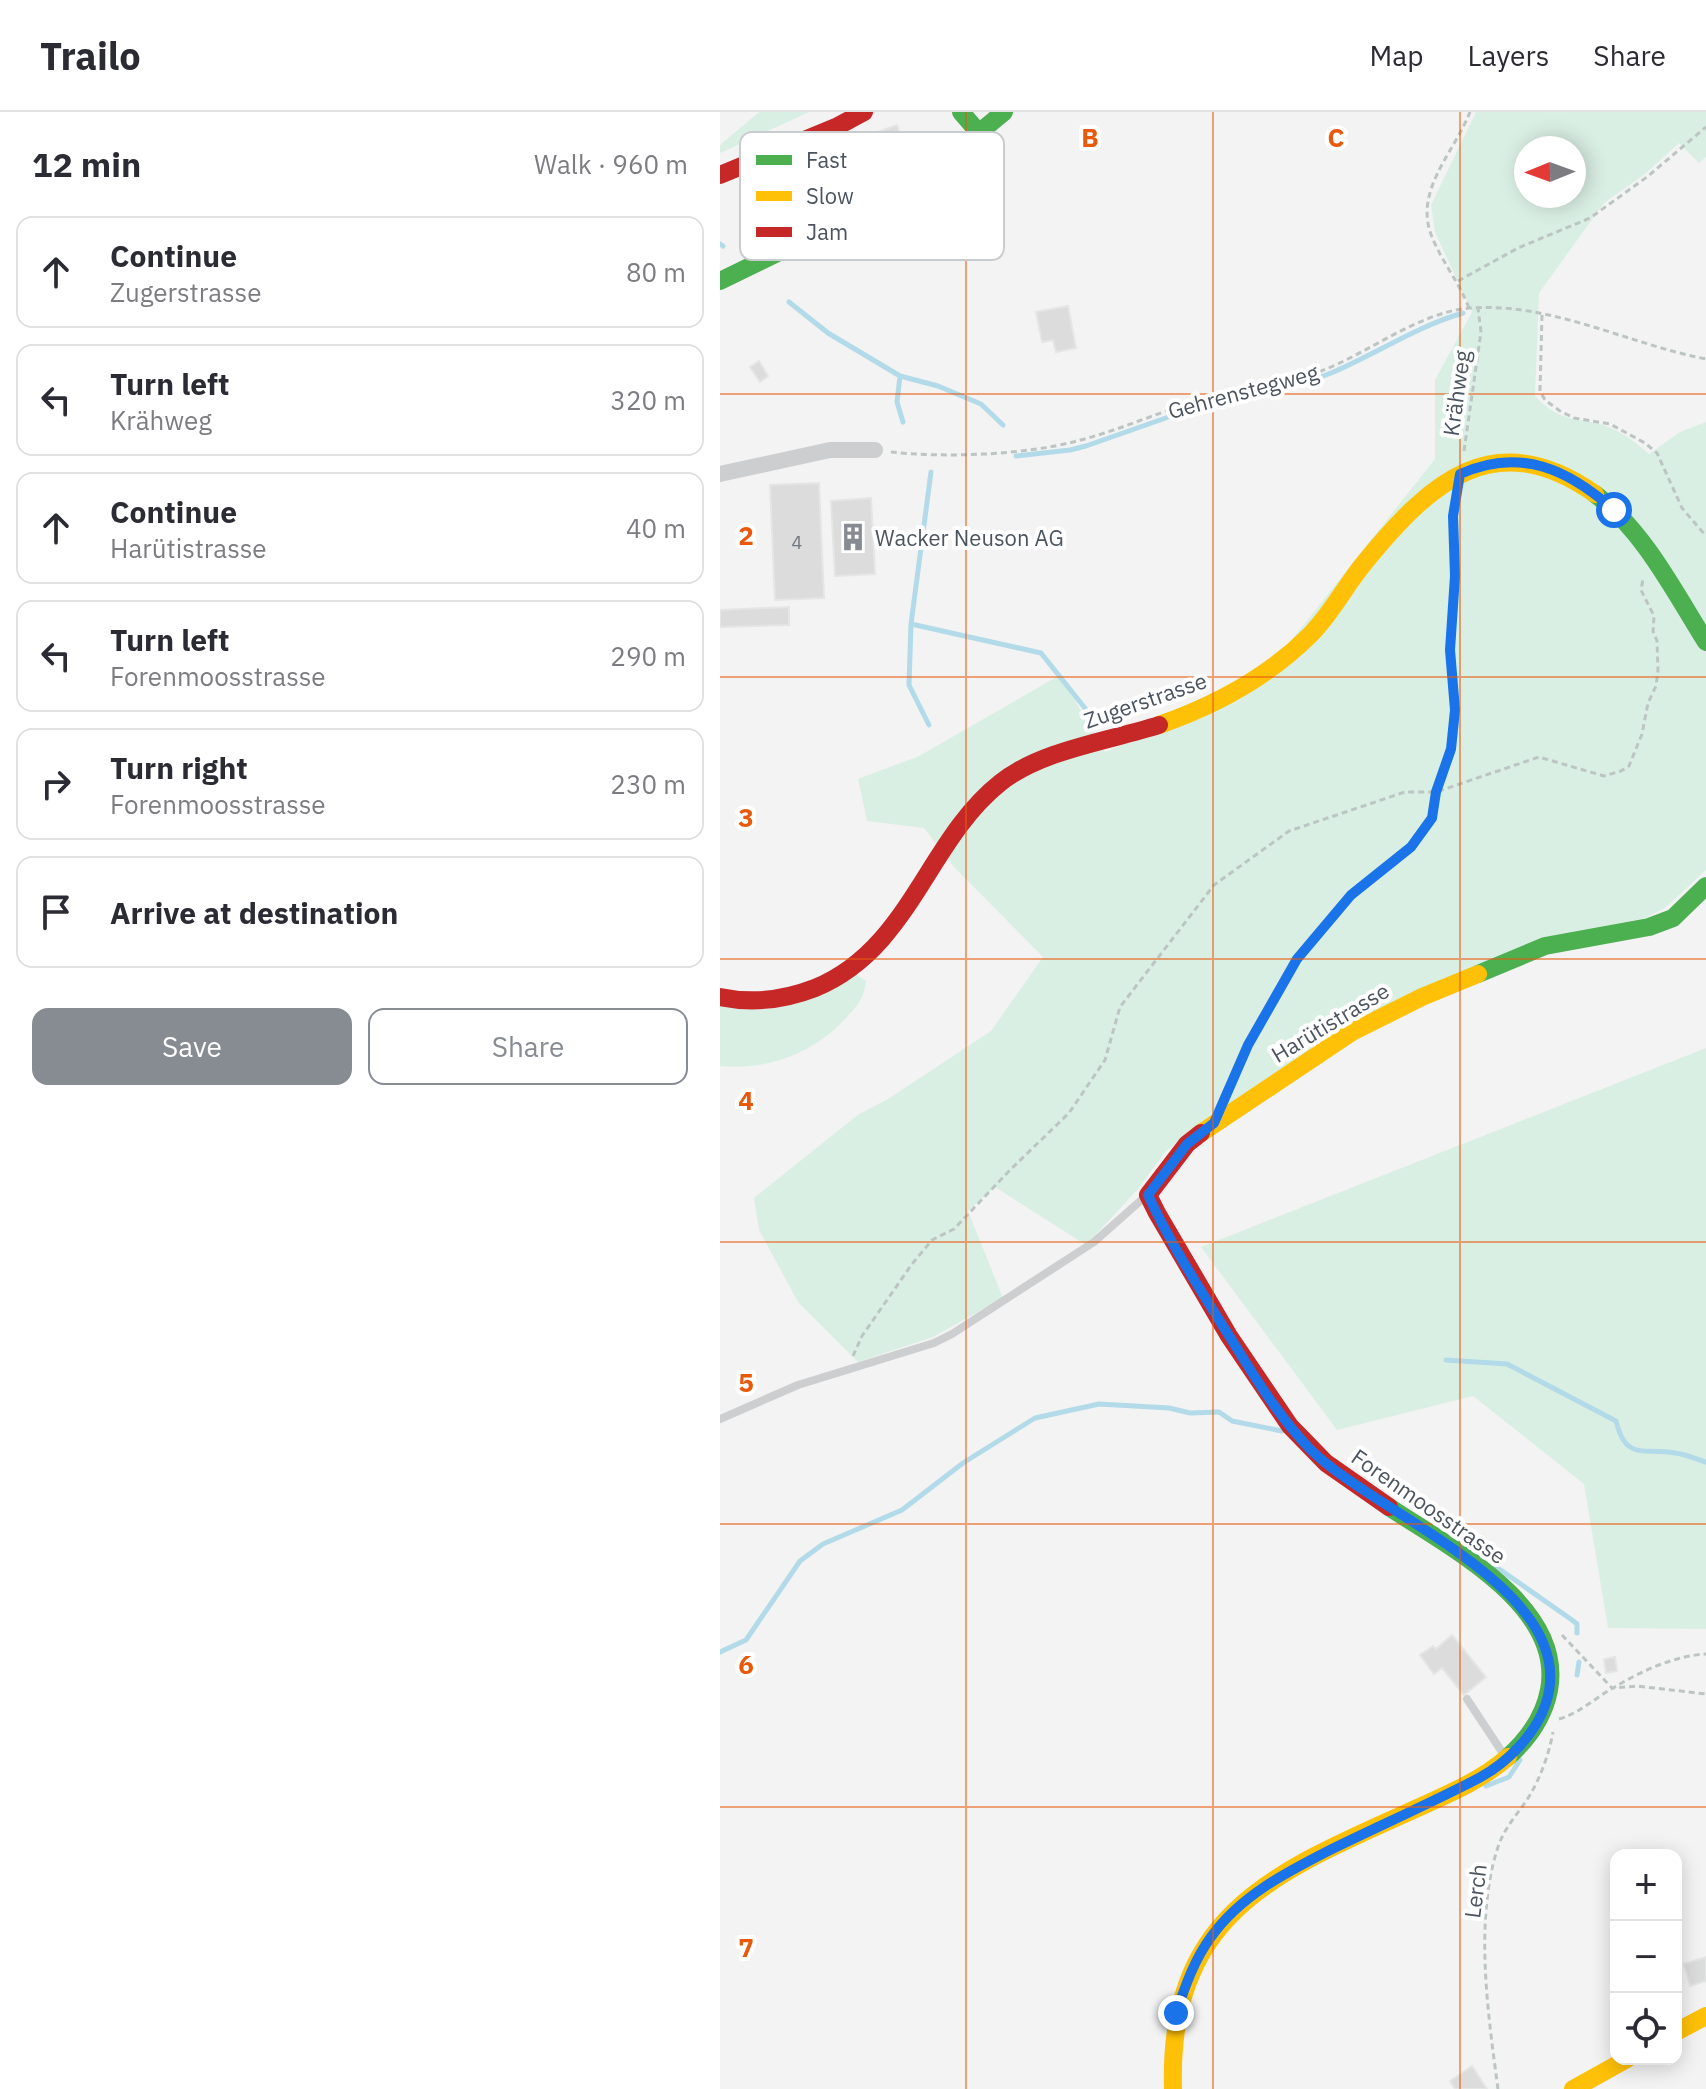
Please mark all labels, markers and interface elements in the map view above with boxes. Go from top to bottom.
text: Trailo [40,31,141,80]
text: Map [1369,37,1423,74]
text: Layers [1467,37,1549,74]
text: Share [1593,37,1666,74]
text: B [1081,120,1099,154]
text: C [1328,120,1345,154]
legend [740,132,1004,260]
north arrow [1514,136,1586,208]
text: 12 min [32,142,141,186]
text: Fast [806,145,847,174]
text: Walk · 960 m [534,147,688,181]
text: Slow [806,181,854,210]
text: Jam [806,217,848,246]
text: Continue [110,236,237,275]
icon: ahead [34,250,78,294]
text: 80 m [626,255,686,289]
text: Zugerstrasse [110,275,261,309]
street label: Krähweg [1436,348,1476,438]
street label: Gehrenstegweg [1164,357,1322,425]
text: Turn left [110,364,229,403]
icon: left [34,378,78,422]
text: 320 m [610,383,686,417]
text: Krähweg [110,403,212,437]
text: Continue [110,492,237,531]
route start [1596,492,1632,528]
icon: ahead [34,506,78,550]
text: 40 m [626,511,686,545]
text: 2 [738,518,754,552]
building icon: Wacker Neuson AG [838,522,868,552]
place label: Wacker Neuson AG [875,523,1064,552]
text: Harütistrasse [110,531,267,565]
house number: 4 [792,531,803,554]
text: Turn left [110,620,229,659]
icon: left [34,634,78,678]
text: 290 m [610,639,686,673]
text: Forenmoosstrasse [110,659,326,693]
street label: Zugerstrasse [1080,665,1210,735]
text: Turn right [110,748,248,787]
icon: right [34,762,78,806]
text: 230 m [610,767,686,801]
text: Forenmoosstrasse [110,787,326,821]
text: 3 [738,800,754,834]
icon: arrive [34,890,78,934]
text: Arrive at destination [110,893,398,932]
street label: Harütistrasse [1266,975,1394,1069]
button: Save [32,1008,352,1085]
button: Share [368,1008,688,1085]
text: 4 [738,1083,754,1117]
text: 5 [738,1365,754,1399]
street label: Forenmoosstrasse [1346,1442,1512,1570]
text: 6 [738,1647,754,1681]
map controls [1610,1849,1682,2065]
button: + [1610,1849,1682,1921]
street label: Lerch [1457,1862,1493,1920]
button: − [1610,1921,1682,1993]
text: 7 [738,1930,754,1964]
button: locate [1610,1993,1682,2065]
route end [1158,1995,1194,2031]

